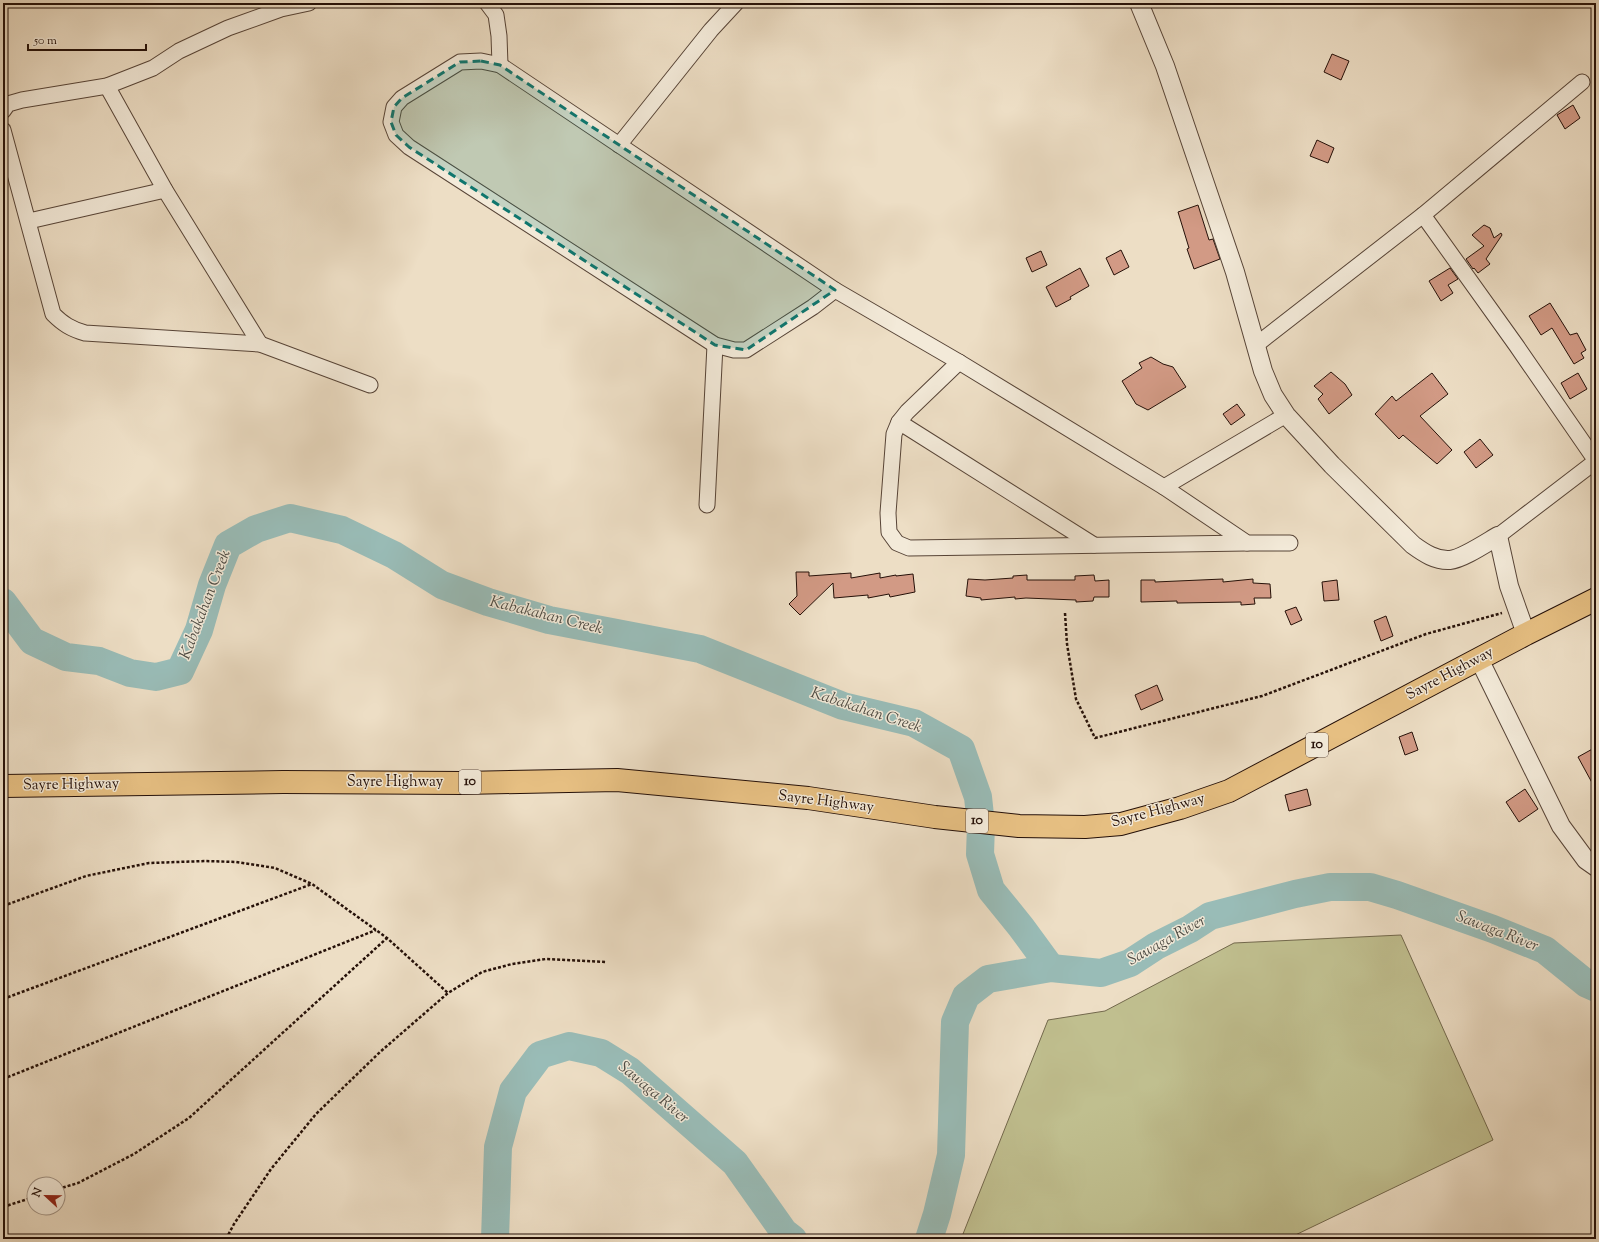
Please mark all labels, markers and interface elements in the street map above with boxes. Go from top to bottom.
scale bar [28,26,146,52]
text: 50 m [33,32,57,50]
water label: Kabakahan Creek [175,547,237,663]
water label: Kabakahan Creek [487,591,605,641]
street label: Sayre Highway [1403,642,1498,706]
water label: Kabakahan Creek [807,682,925,740]
road number: 10 [1306,733,1328,757]
road number: 10 [459,770,481,794]
street label: Sayre Highway [347,772,444,793]
street label: Sayre Highway [23,774,120,796]
street label: Sayre Highway [777,786,876,818]
street label: Sayre Highway [1109,788,1208,834]
road number: 10 [966,809,988,833]
water label: Sawaga River [1453,906,1542,958]
water label: Sawaga River [1124,910,1211,972]
water label: Sawaga River [613,1056,694,1130]
north arrow [26,1176,66,1216]
text: N [28,1185,47,1201]

